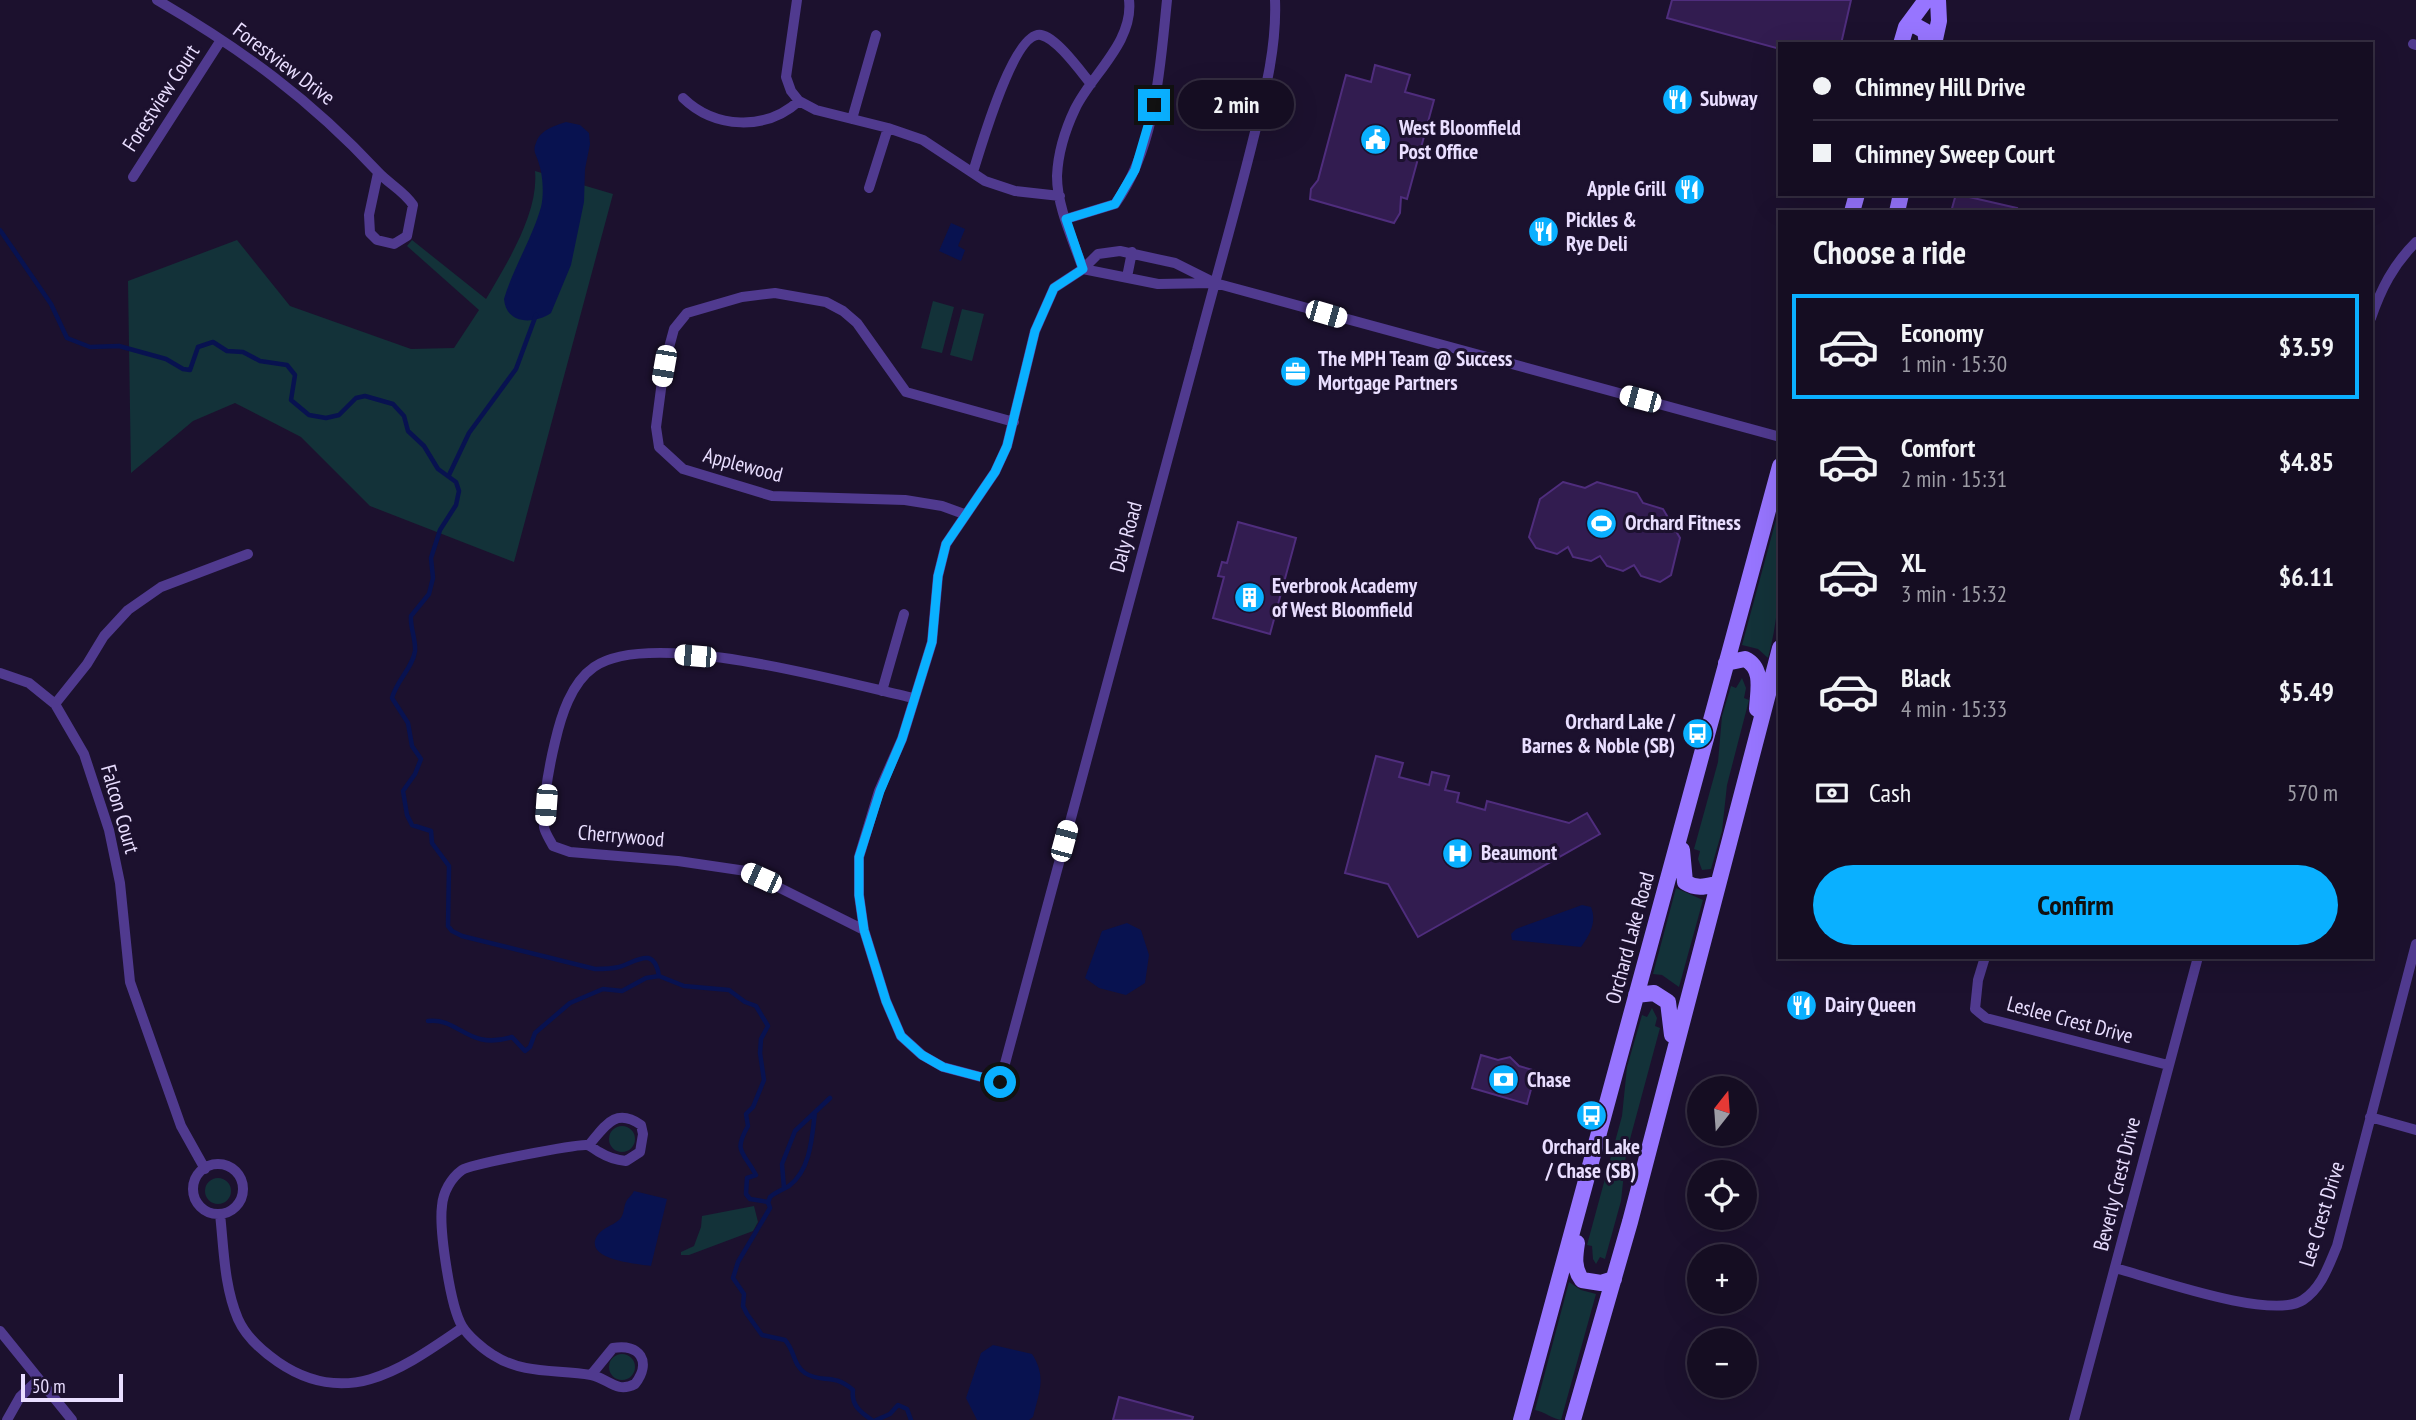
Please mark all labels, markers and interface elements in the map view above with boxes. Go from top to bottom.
street label: Forestview Drive [228,16,341,111]
street label: Forestview Court [116,39,205,156]
text: Chimney Hill Drive [1855,70,2026,103]
callout: 2 min [1178,80,1294,130]
restaurant icon: Subway [1660,82,1694,116]
place label: Subway [1700,85,1758,112]
route end [1138,89,1170,121]
text: 2 min [1213,90,1259,119]
place label: West Bloomfield Post Office [1398,114,1521,165]
public building icon: West Bloomfield Post Office [1359,123,1393,157]
text: Chimney Sweep Court [1855,137,2055,170]
restaurant icon: Apple Grill [1672,172,1706,206]
place label: Apple Grill [1586,175,1667,202]
place label: Pickles & Rye Deli [1566,206,1637,257]
restaurant icon: Pickles & Rye Deli [1526,215,1560,249]
text: Choose a ride [1813,231,1966,273]
car [1303,298,1350,330]
icon: car [1817,315,1880,378]
text: Economy [1901,316,1983,349]
text: $3.59 [2279,330,2334,363]
car [651,343,678,389]
place label: The MPH Team @ Success Mortgage Partners [1318,345,1512,396]
text: 1 min · 15:30 [1901,349,2007,378]
office icon: The MPH Team @ Success Mortgage Partners [1278,354,1312,388]
car [1617,383,1664,415]
icon: car [1817,430,1880,493]
text: Comfort [1901,431,1975,464]
street label: Applewood [700,441,786,488]
text: $4.85 [2279,445,2334,478]
text: 2 min · 15:31 [1901,464,2007,493]
street label: Daly Road [1103,499,1148,575]
sports icon: Orchard Fitness [1585,506,1619,540]
place label: Orchard Fitness [1625,509,1741,536]
icon: car [1817,545,1880,608]
text: XL [1901,546,1926,579]
text: $6.11 [2279,560,2334,593]
place label: Everbrook Academy of West Bloomfield [1272,572,1418,623]
text: 3 min · 15:32 [1901,579,2007,608]
building icon: Everbrook Academy of West Bloomfield [1232,581,1266,615]
car [674,644,717,668]
icon: car [1817,660,1880,723]
text: Black [1901,661,1951,694]
text: $5.49 [2279,675,2334,708]
text: 4 min · 15:33 [1901,694,2007,723]
place label: Orchard Lake / Barnes & Noble (SB) [1522,708,1676,759]
bus stop icon: Orchard Lake / Barnes & Noble (SB) [1681,717,1715,751]
street label: Falcon Court [95,761,146,857]
icon: cash [1813,774,1851,812]
text: Cash [1869,776,1911,809]
text: 570 m [2287,778,2338,807]
car [535,783,558,827]
street label: Cherrywood [577,818,665,853]
car [1049,818,1080,864]
hospital icon: Beaumont [1441,836,1475,870]
place label: Beaumont [1481,839,1557,866]
car [738,860,785,896]
button: Confirm [1813,865,2338,945]
street label: Orchard Lake Road [1599,869,1660,1007]
restaurant icon: Dairy Queen [1785,988,1819,1022]
street label: Leslee Crest Drive [2004,990,2136,1049]
place label: Dairy Queen [1825,991,1916,1018]
bank icon: Chase [1487,1063,1521,1097]
route start [984,1066,1016,1098]
place label: Chase [1527,1066,1571,1093]
north arrow [1687,1076,1757,1146]
map controls [1687,1076,1757,1398]
bus stop icon: Orchard Lake / Chase (SB) [1574,1098,1608,1132]
street label: Beverly Crest Drive [2087,1114,2146,1253]
place label: Orchard Lake / Chase (SB) [1542,1133,1640,1184]
street label: Lee Crest Drive [2293,1158,2350,1270]
button: locate [1687,1160,1757,1230]
button: + [1687,1244,1757,1314]
button: − [1687,1328,1757,1398]
scale bar [21,1371,122,1403]
text: 50 m [32,1374,66,1398]

